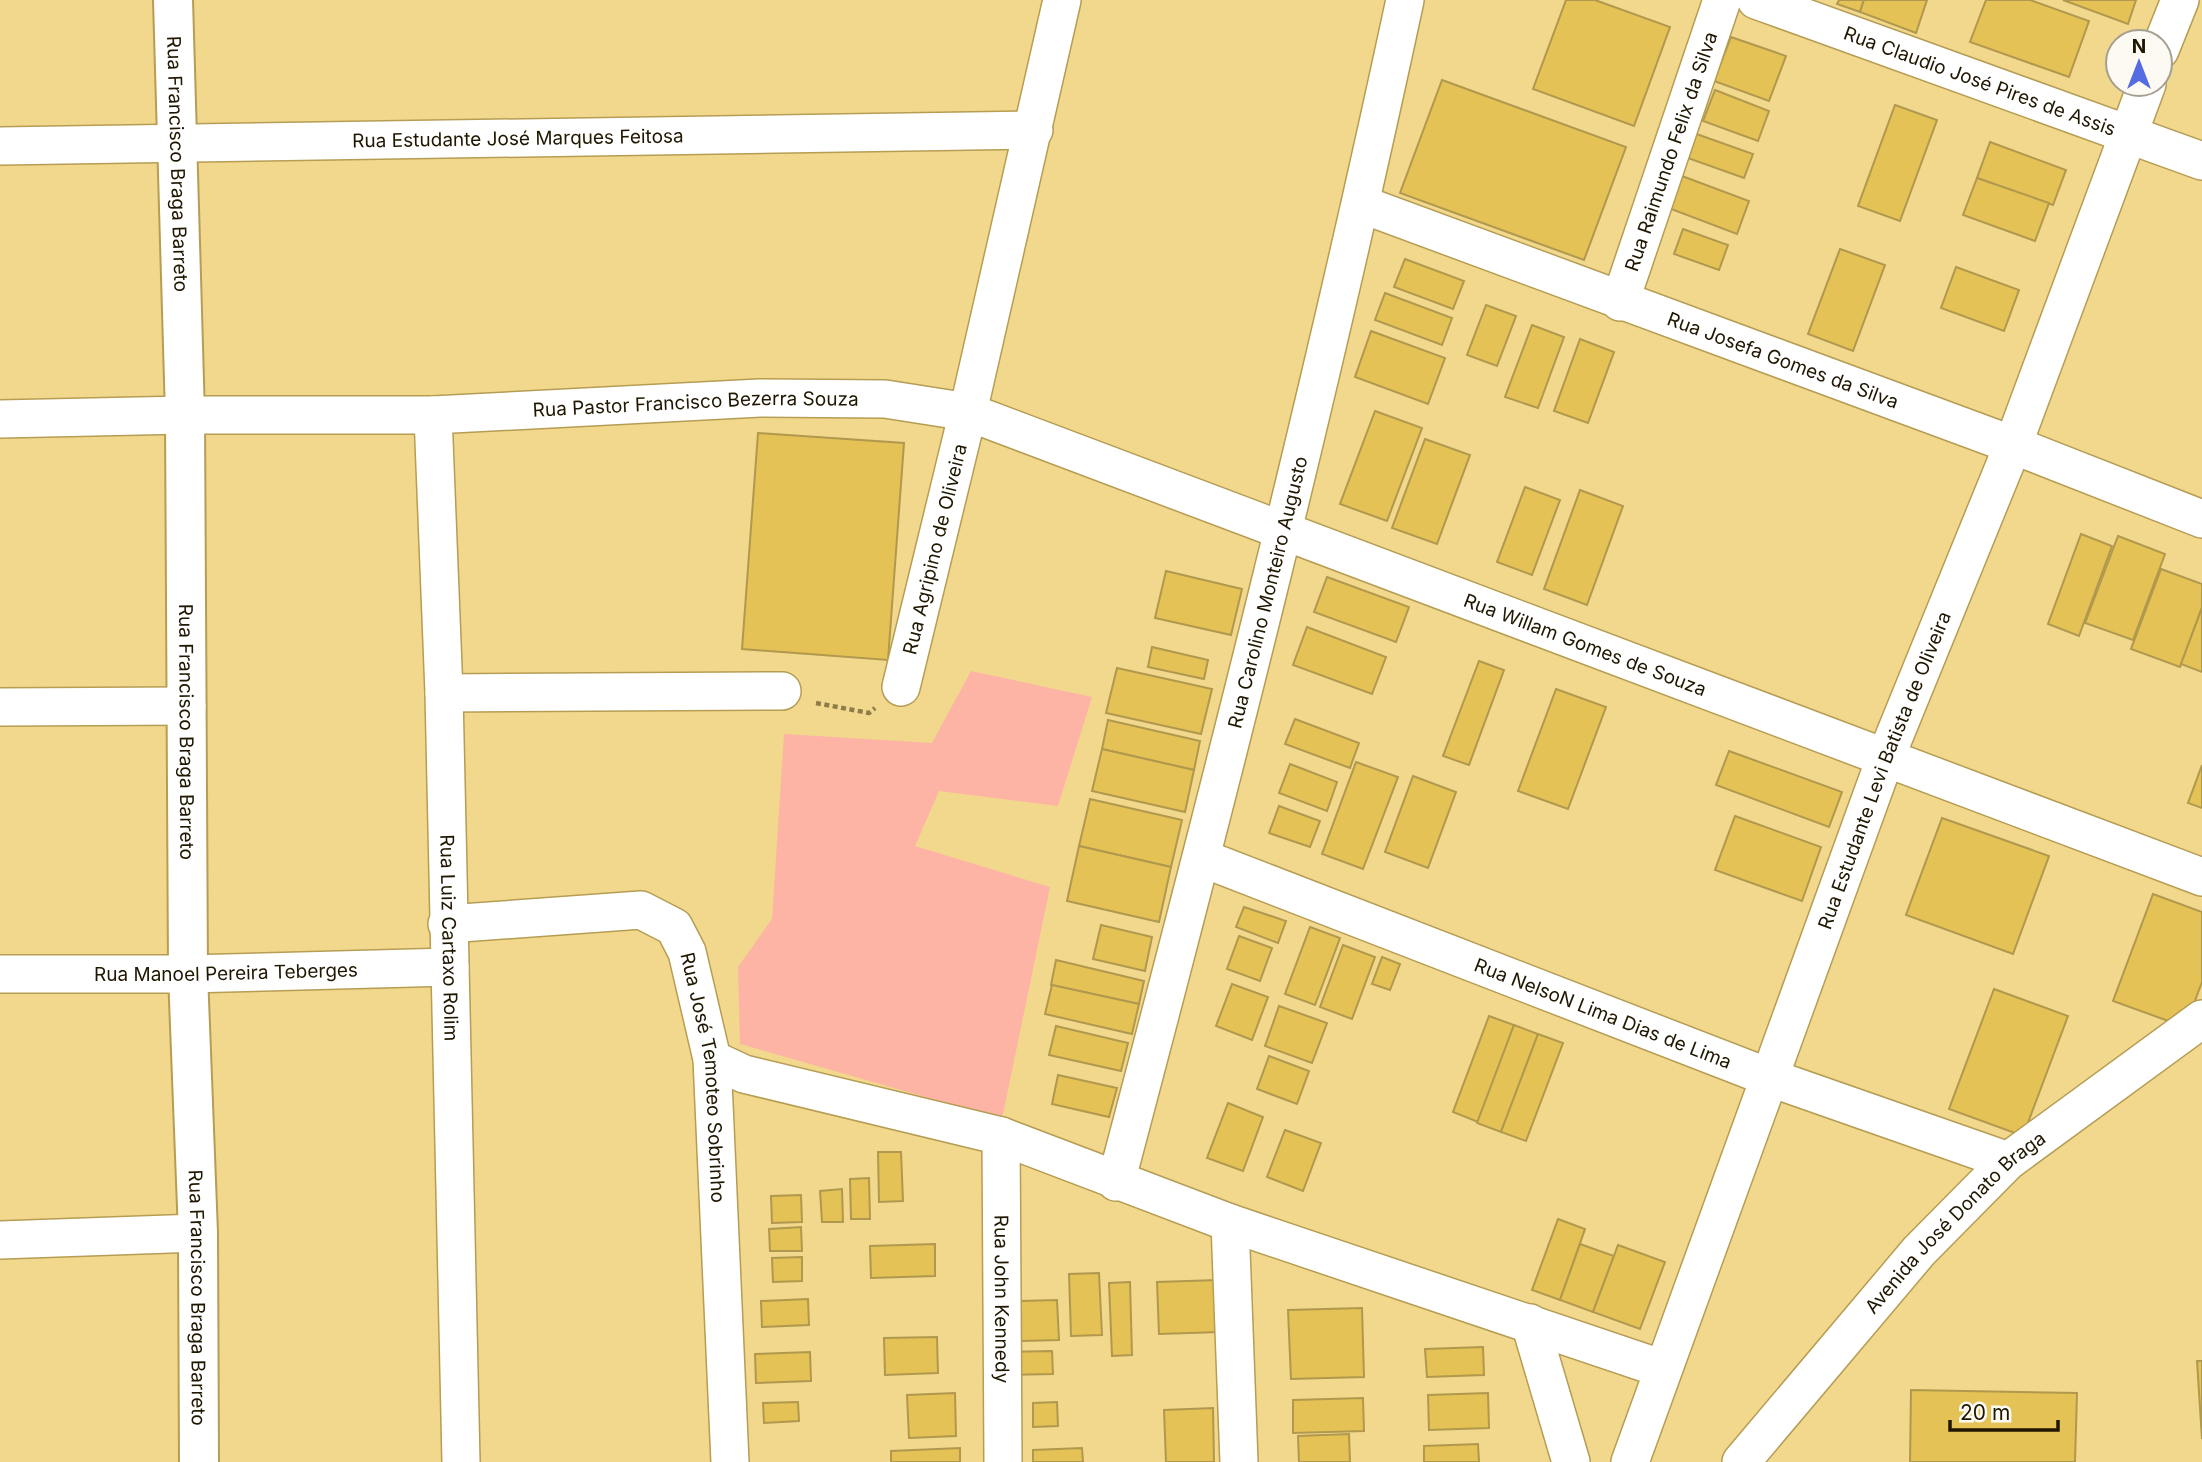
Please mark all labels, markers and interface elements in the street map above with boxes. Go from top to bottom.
street label: Rua Claudio José Pires de Assis [1841,22,2119,141]
north arrow [2104,28,2174,98]
street label: Rua Raimundo Felix da Silva [1620,29,1722,274]
text: N [2132,35,2146,58]
street label: Rua Francisco Braga Barreto [162,36,192,292]
street label: Rua Estudante José Marques Feitosa [352,124,684,153]
street label: Rua Josefa Gomes da Silva [1664,307,1902,414]
street label: Rua Pastor Francisco Bezerra Souza [532,387,859,422]
street label: Rua Agripino de Oliveira [898,441,972,657]
street label: Rua Carolino Monteiro Augusto [1223,454,1313,731]
street label: Rua Willam Gomes de Souza [1460,589,1710,701]
street label: Rua Francisco Braga Barreto [174,604,198,860]
street label: Rua Estudante Levi Batista de Oliveira [1813,608,1956,932]
street label: Rua Luiz Cartaxo Rolim [435,834,463,1041]
street label: Rua José Temoteo Sobrinho [675,950,729,1203]
street label: Rua NelsoN Lima Dias de Lima [1471,954,1735,1074]
street label: Rua Manoel Pereira Teberges [94,958,358,986]
street label: Avenida José Donato Braga [1860,1127,2050,1318]
street label: Rua Francisco Braga Barreto [184,1169,210,1426]
street label: Rua John Kennedy [989,1215,1014,1384]
scale bar [1950,1388,2058,1432]
text: 20 m [1960,1400,2010,1425]

